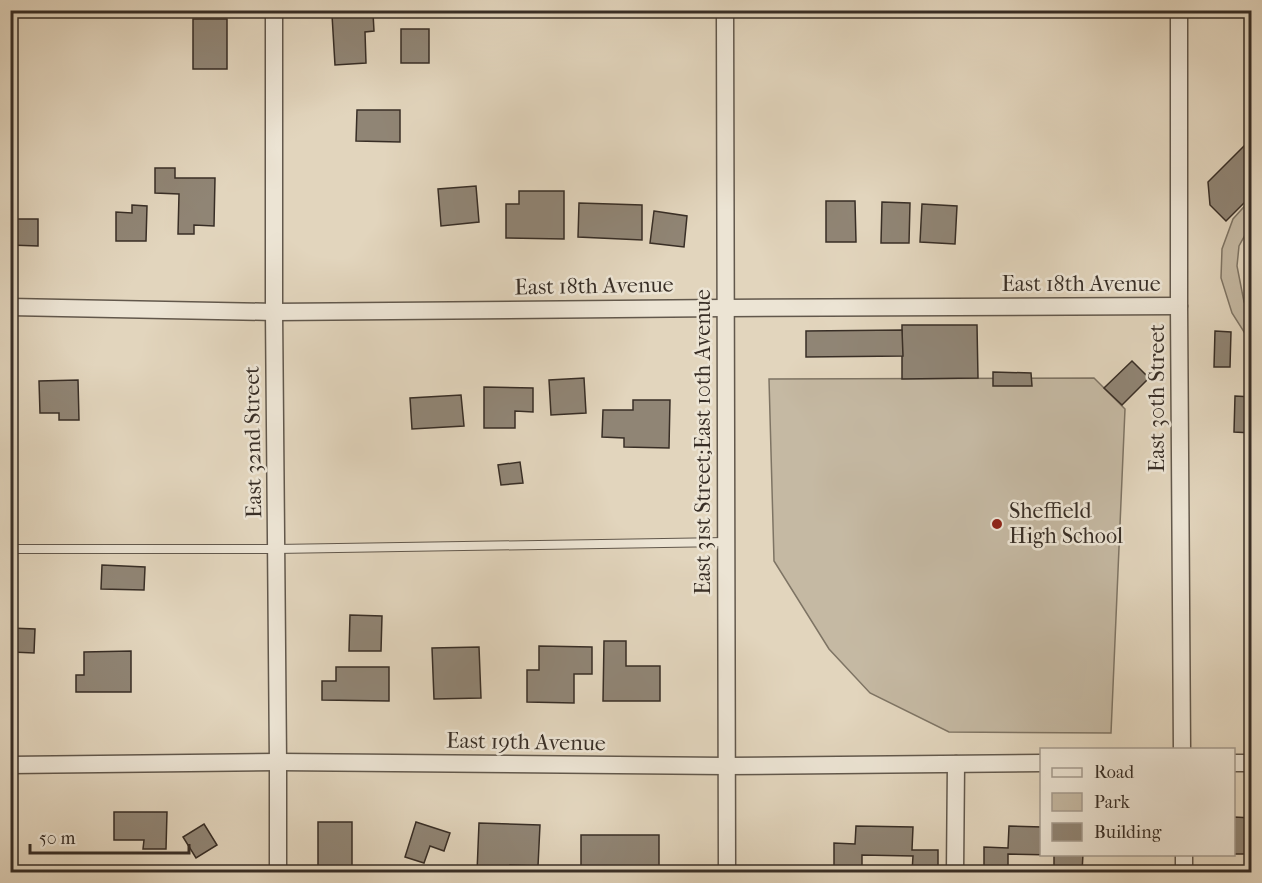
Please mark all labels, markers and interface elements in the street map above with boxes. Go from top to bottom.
street label: East 18th Avenue [1001,271,1161,297]
street label: East 18th Avenue [514,272,674,300]
street label: East 31st Street;East 10th Avenue [690,289,716,595]
street label: East 30th Street [1144,324,1170,472]
street label: East 32nd Street [239,366,267,518]
place label: Sheffield High School [1009,498,1123,549]
marker: Sheffield High School [990,517,1004,531]
street label: East 19th Avenue [446,728,606,756]
legend [1040,748,1235,856]
text: Road [1094,762,1134,783]
text: Park [1094,792,1131,813]
scale bar [30,817,189,855]
text: Building [1094,822,1162,843]
text: 50 m [39,828,76,849]

